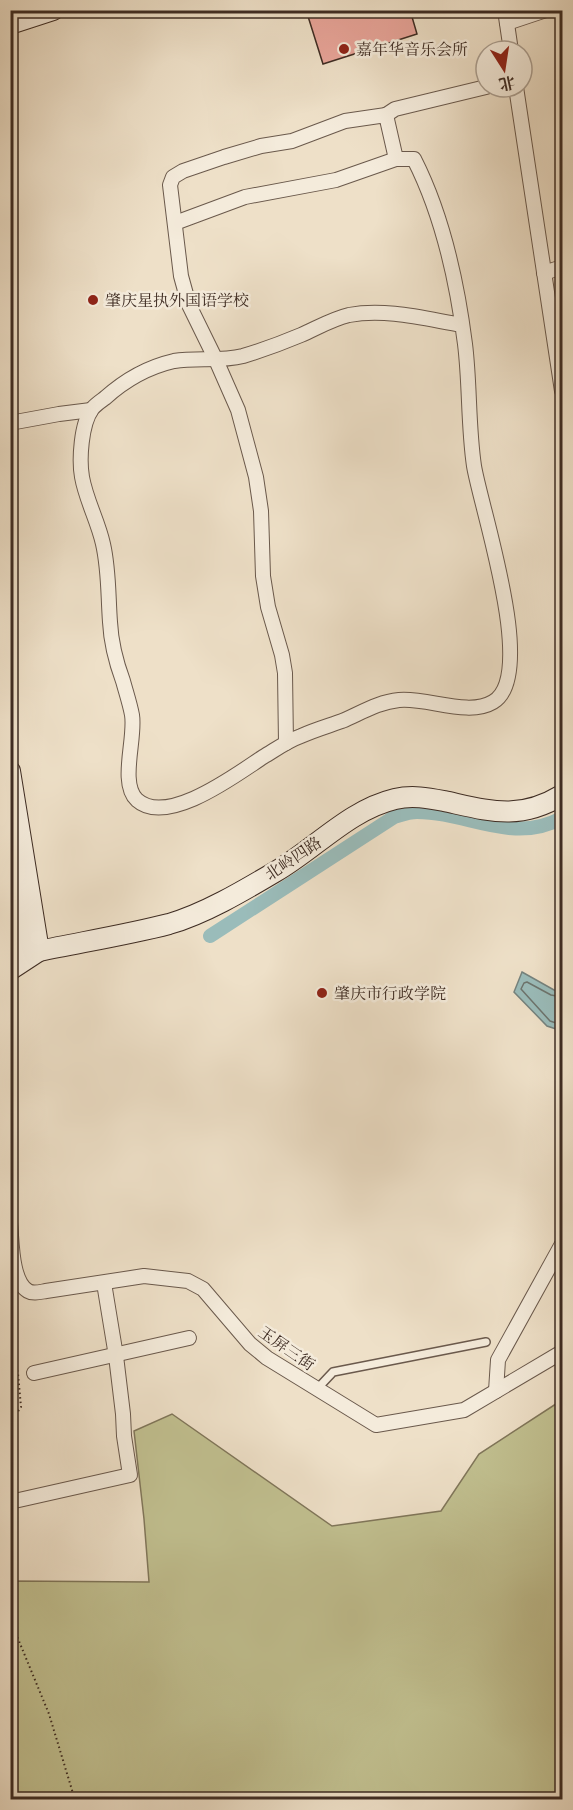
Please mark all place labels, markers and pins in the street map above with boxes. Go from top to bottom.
place label: 嘉年华音乐会所 [356,41,468,61]
marker: 嘉年华音乐会所 [337,42,351,56]
place label: 肇庆星执外国语学校 [105,292,249,312]
marker: 肇庆星执外国语学校 [86,293,100,307]
place label: 肇庆市行政学院 [334,985,446,1005]
marker: 肇庆市行政学院 [315,986,329,1000]

